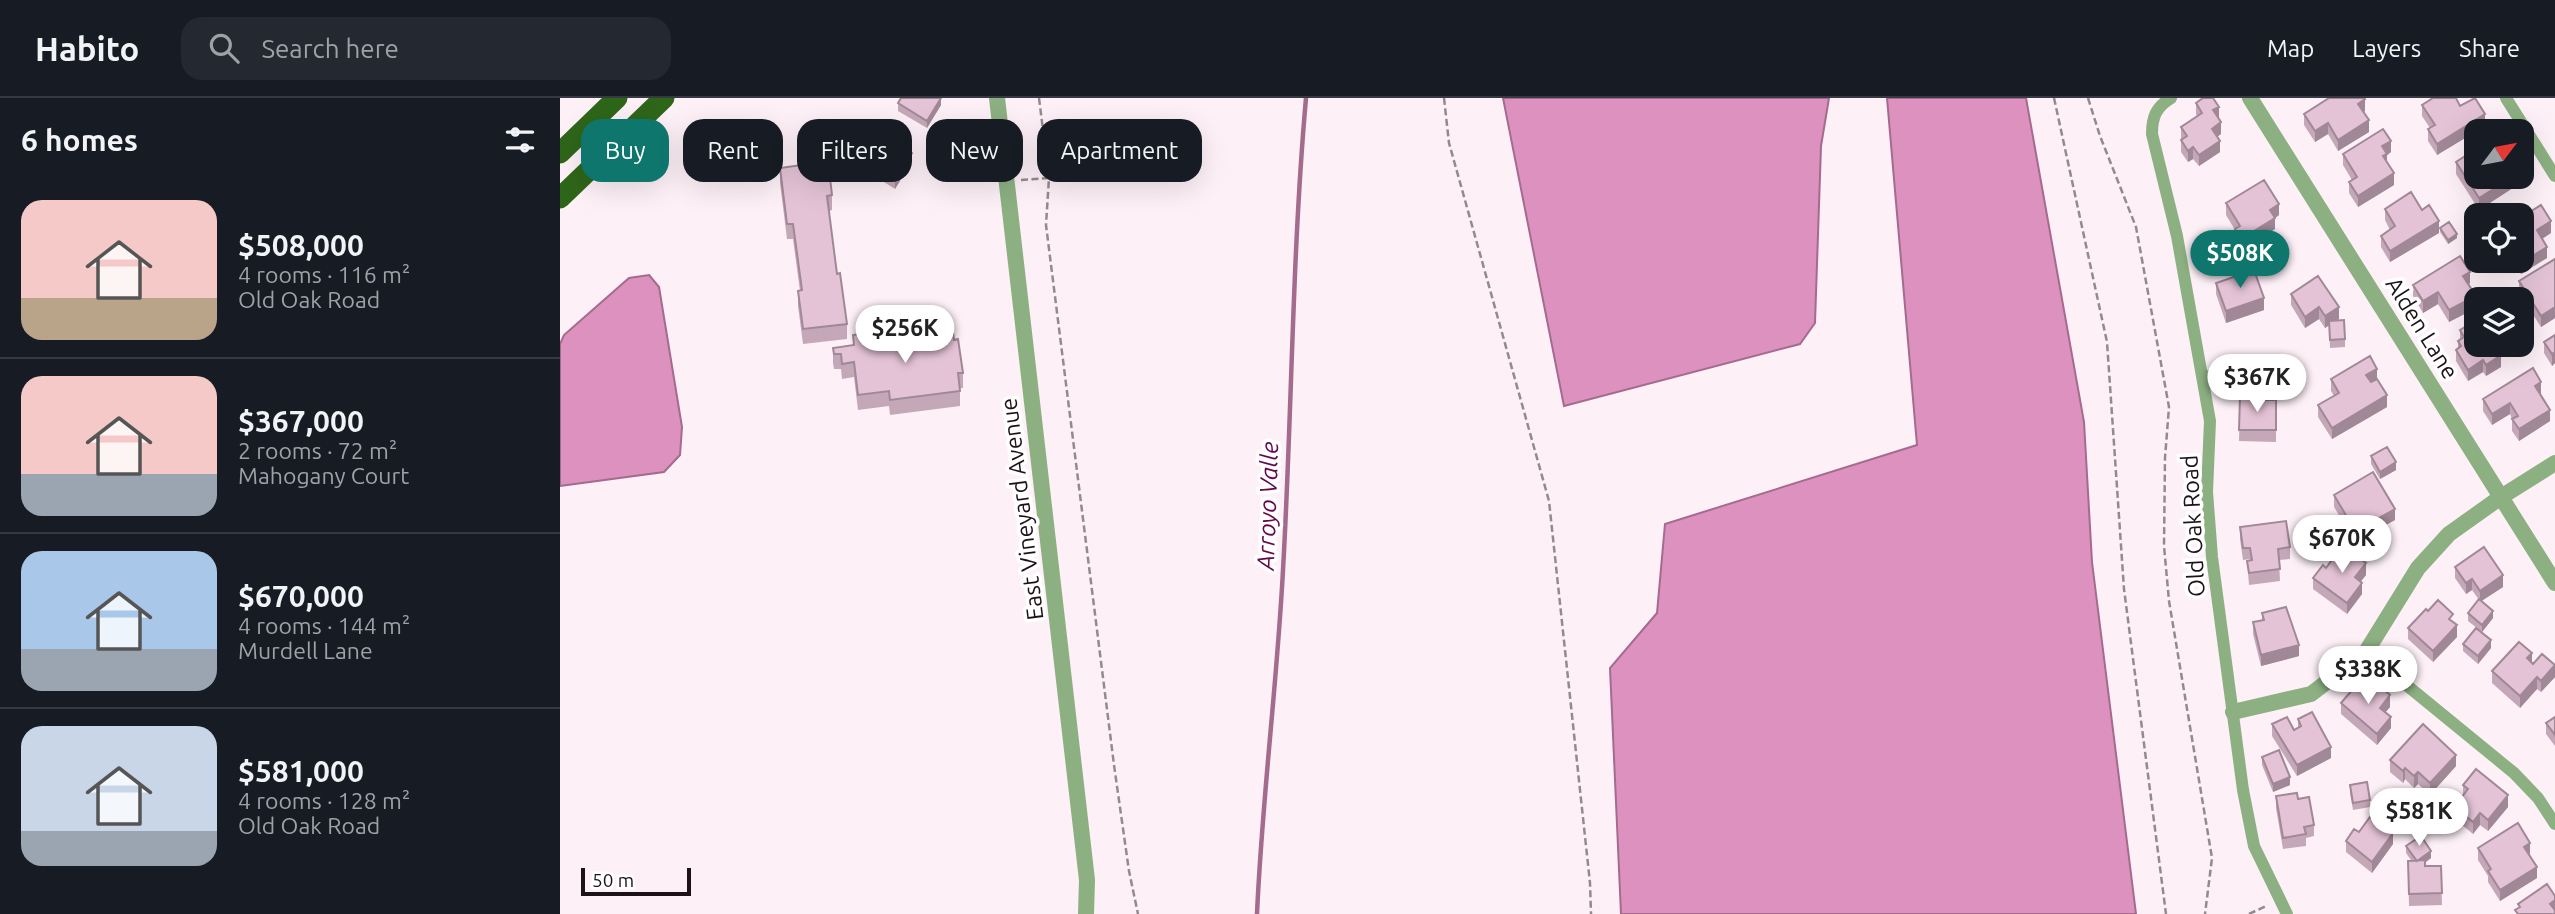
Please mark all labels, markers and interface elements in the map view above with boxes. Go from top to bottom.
search box [181,17,671,80]
icon: search [205,29,243,67]
text: Habito [35,30,139,67]
text: Search here [261,34,399,63]
text: Map [2267,35,2314,62]
text: Layers [2352,35,2421,62]
text: Share [2459,35,2520,62]
chip: Buy [581,119,669,182]
chip: Rent [683,119,783,182]
chip: Filters [797,119,912,182]
chip: New [926,119,1023,182]
chip: Apartment [1037,119,1202,182]
north arrow [2464,119,2534,189]
map controls [2464,119,2534,357]
icon: filters [501,121,539,159]
text: 6 homes [21,123,138,157]
button: locate [2464,203,2534,273]
icon: home [77,228,161,312]
text: $508,000 [238,228,364,262]
pin: $508K [2191,230,2289,290]
text: $508K [2206,240,2274,265]
text: 4 rooms · 116 m² [238,262,410,287]
street label: Alden Lane [2381,272,2463,383]
text: Old Oak Road [238,287,380,312]
button: layers [2464,287,2534,357]
pin: $256K [856,306,954,365]
text: $256K [871,315,939,340]
pin: $367K [2208,354,2306,414]
text: $367K [2223,364,2291,389]
street label: East Vineyard Avenue [995,397,1048,622]
icon: home [77,404,161,488]
text: $367,000 [238,404,364,438]
text: 2 rooms · 72 m² [238,438,397,463]
water label: Arroyo Valle [1252,441,1283,572]
street label: Old Oak Road [2176,454,2209,598]
text: Mahogany Court [238,463,409,488]
pin: $670K [2293,516,2391,575]
text: $670K [2308,525,2376,550]
icon: home [77,579,161,663]
text: $670,000 [238,579,364,613]
text: 4 rooms · 144 m² [238,613,410,638]
text: Murdell Lane [238,638,373,663]
pin: $338K [2319,646,2417,706]
text: $338K [2334,656,2402,681]
icon: home [77,754,161,838]
text: $581,000 [238,754,364,788]
text: 4 rooms · 128 m² [238,788,410,813]
pin: $581K [2370,788,2468,848]
text: $581K [2385,798,2453,823]
text: Old Oak Road [238,813,380,838]
scale bar [581,865,691,897]
text: 50 m [592,869,634,891]

